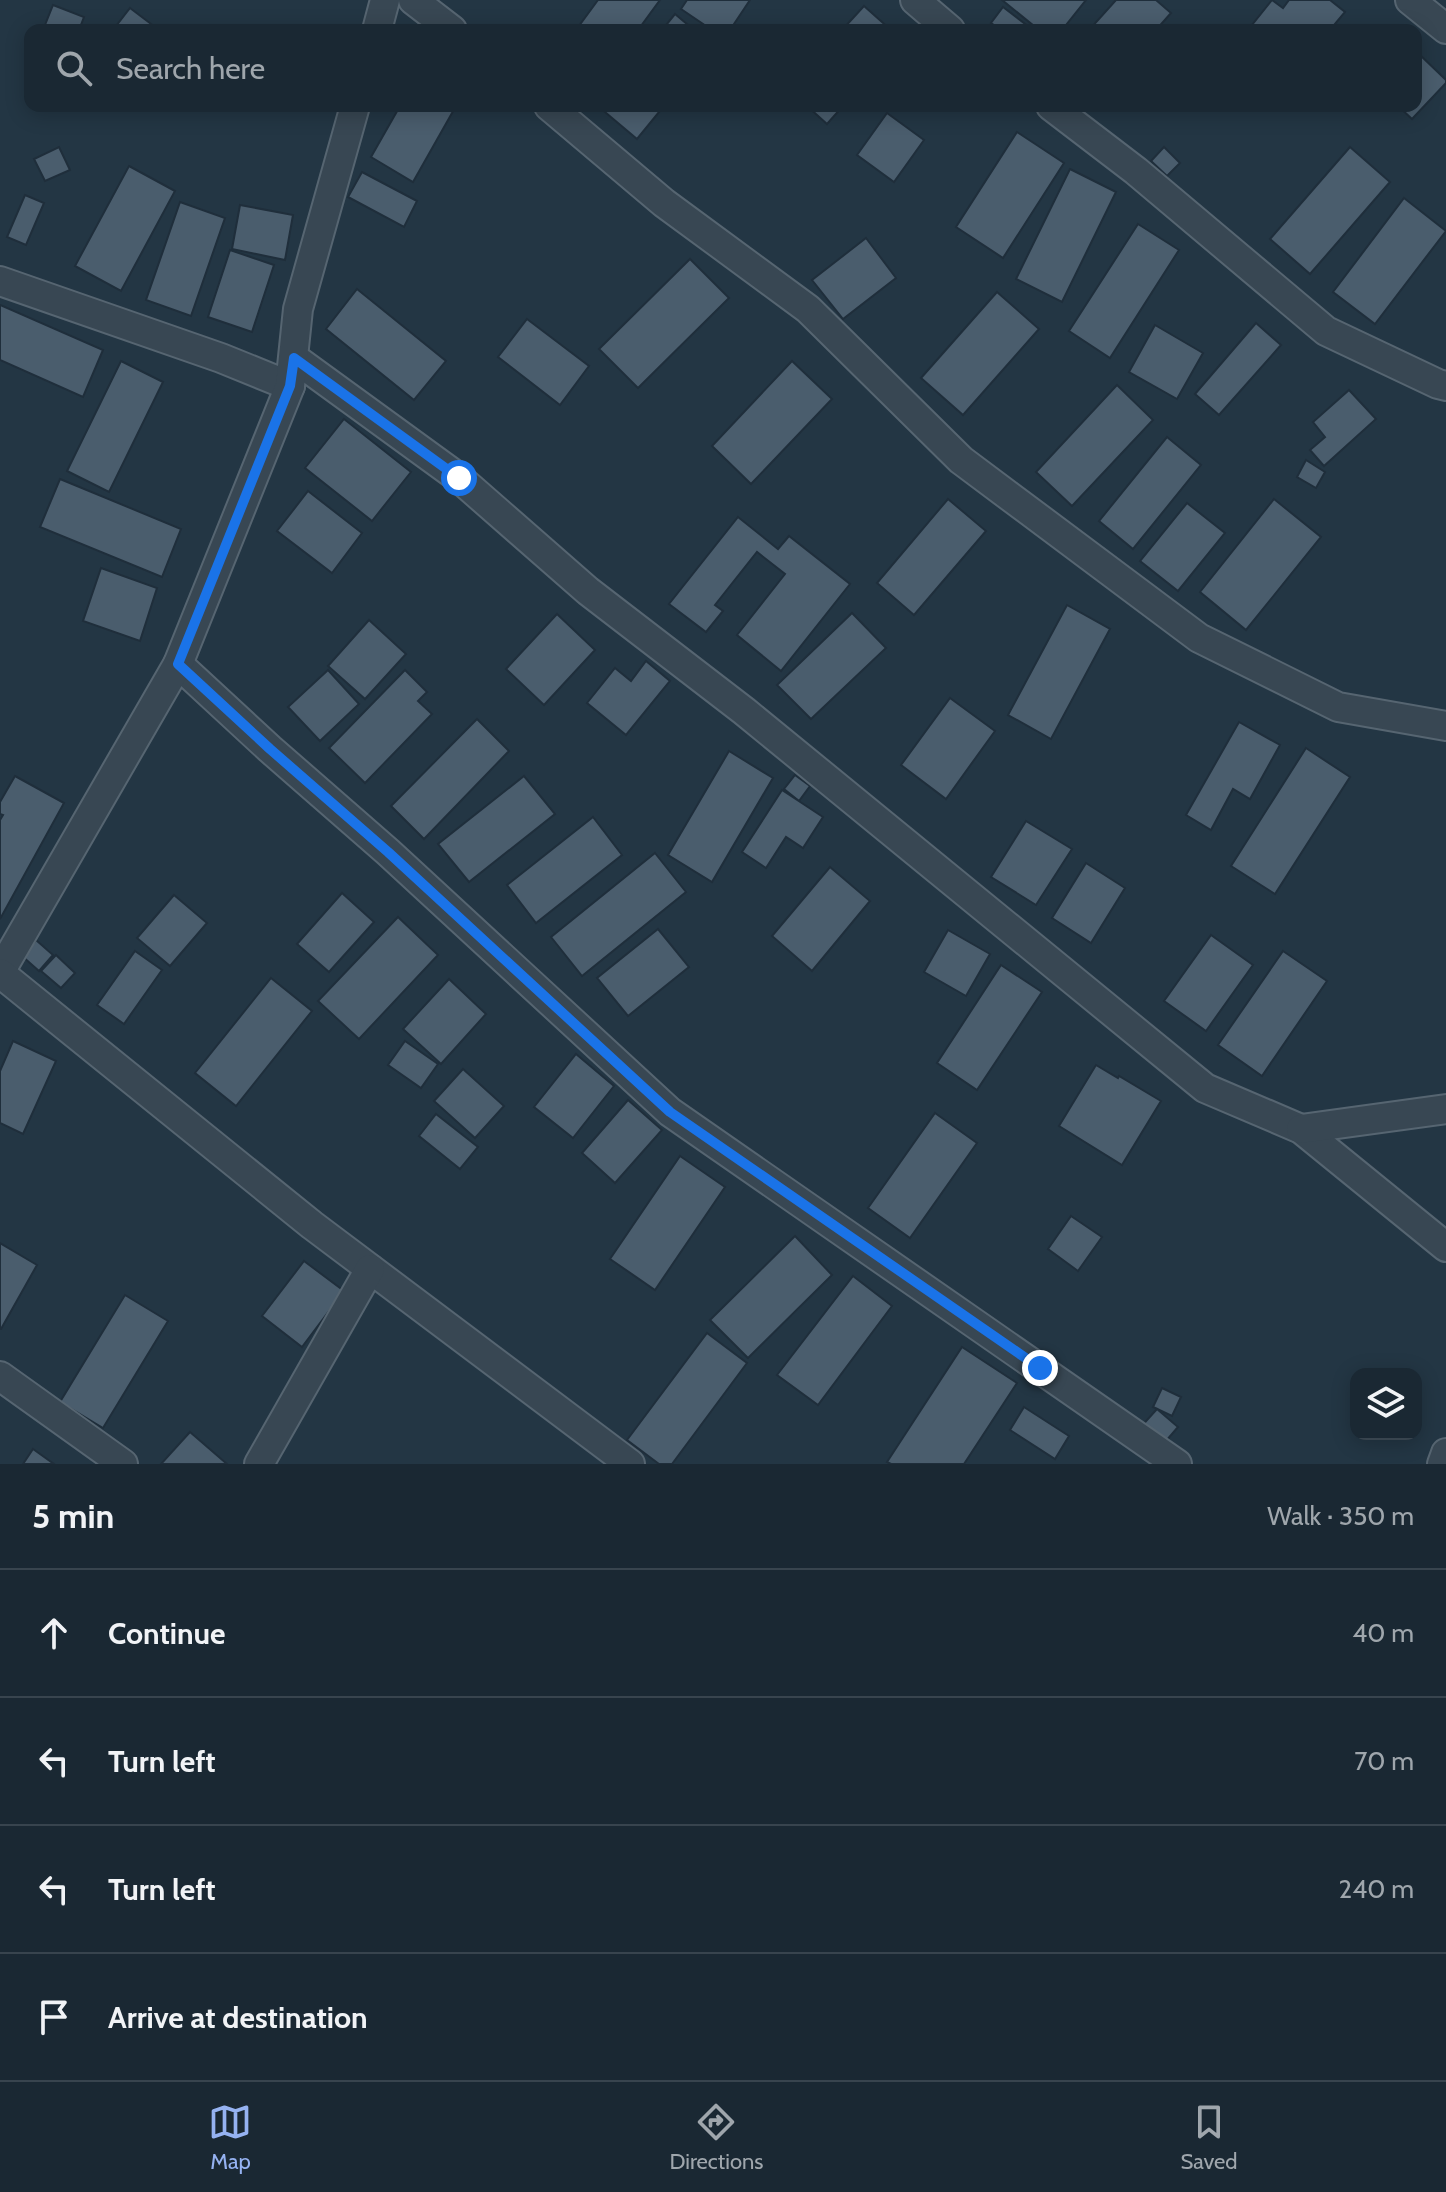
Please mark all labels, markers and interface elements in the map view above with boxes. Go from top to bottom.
search box [24,24,1422,112]
icon: search [52,46,96,90]
text: Search here [116,50,265,87]
route start [441,460,477,496]
route end [1022,1350,1058,1386]
map controls [1350,1368,1422,1440]
button: layers [1350,1368,1422,1440]
text: 5 min [32,1495,114,1537]
text: Walk · 350 m [1267,1500,1414,1532]
icon: ahead [32,1611,76,1655]
text: Continue [108,1615,225,1652]
text: 40 m [1352,1617,1414,1649]
icon: left [32,1739,76,1783]
text: Turn left [108,1743,216,1780]
text: 70 m [1354,1745,1414,1777]
icon: left [32,1867,76,1911]
text: Turn left [108,1871,216,1908]
text: 240 m [1339,1873,1414,1905]
icon: arrive [32,1995,76,2039]
text: Arrive at destination [108,1999,368,2036]
tab: Map [208,2100,252,2175]
tab: Directions [669,2100,763,2175]
tab: Saved [1180,2100,1238,2175]

